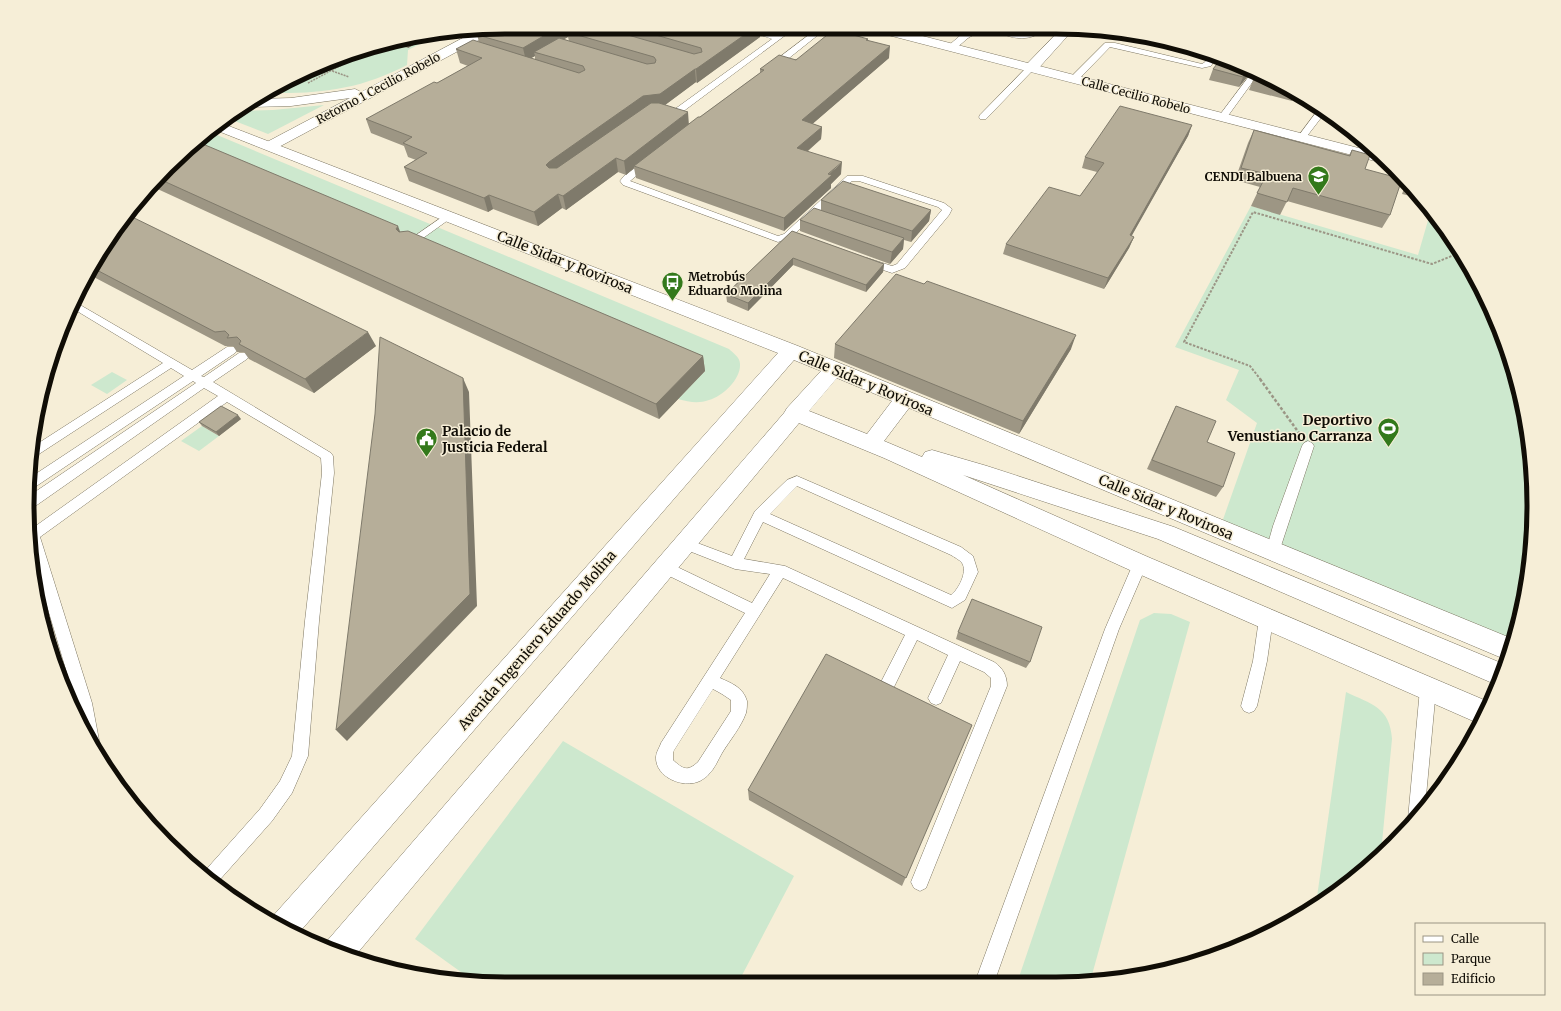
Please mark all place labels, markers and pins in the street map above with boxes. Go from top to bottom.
school or university icon: CENDI Balbuena [1305,163,1331,196]
place label: CENDI Balbuena [1205,169,1302,184]
place label: Metrobús Eduardo Molina [688,269,783,298]
bus stop icon: Metrobús Eduardo Molina [660,270,686,303]
place label: Deportivo Venustiano Carranza [1227,411,1372,445]
sports icon: Deportivo Venustiano Carranza [1375,415,1401,448]
place label: Palacio de Justicia Federal [441,422,548,456]
public building icon: Palacio de Justicia Federal [413,426,439,459]

